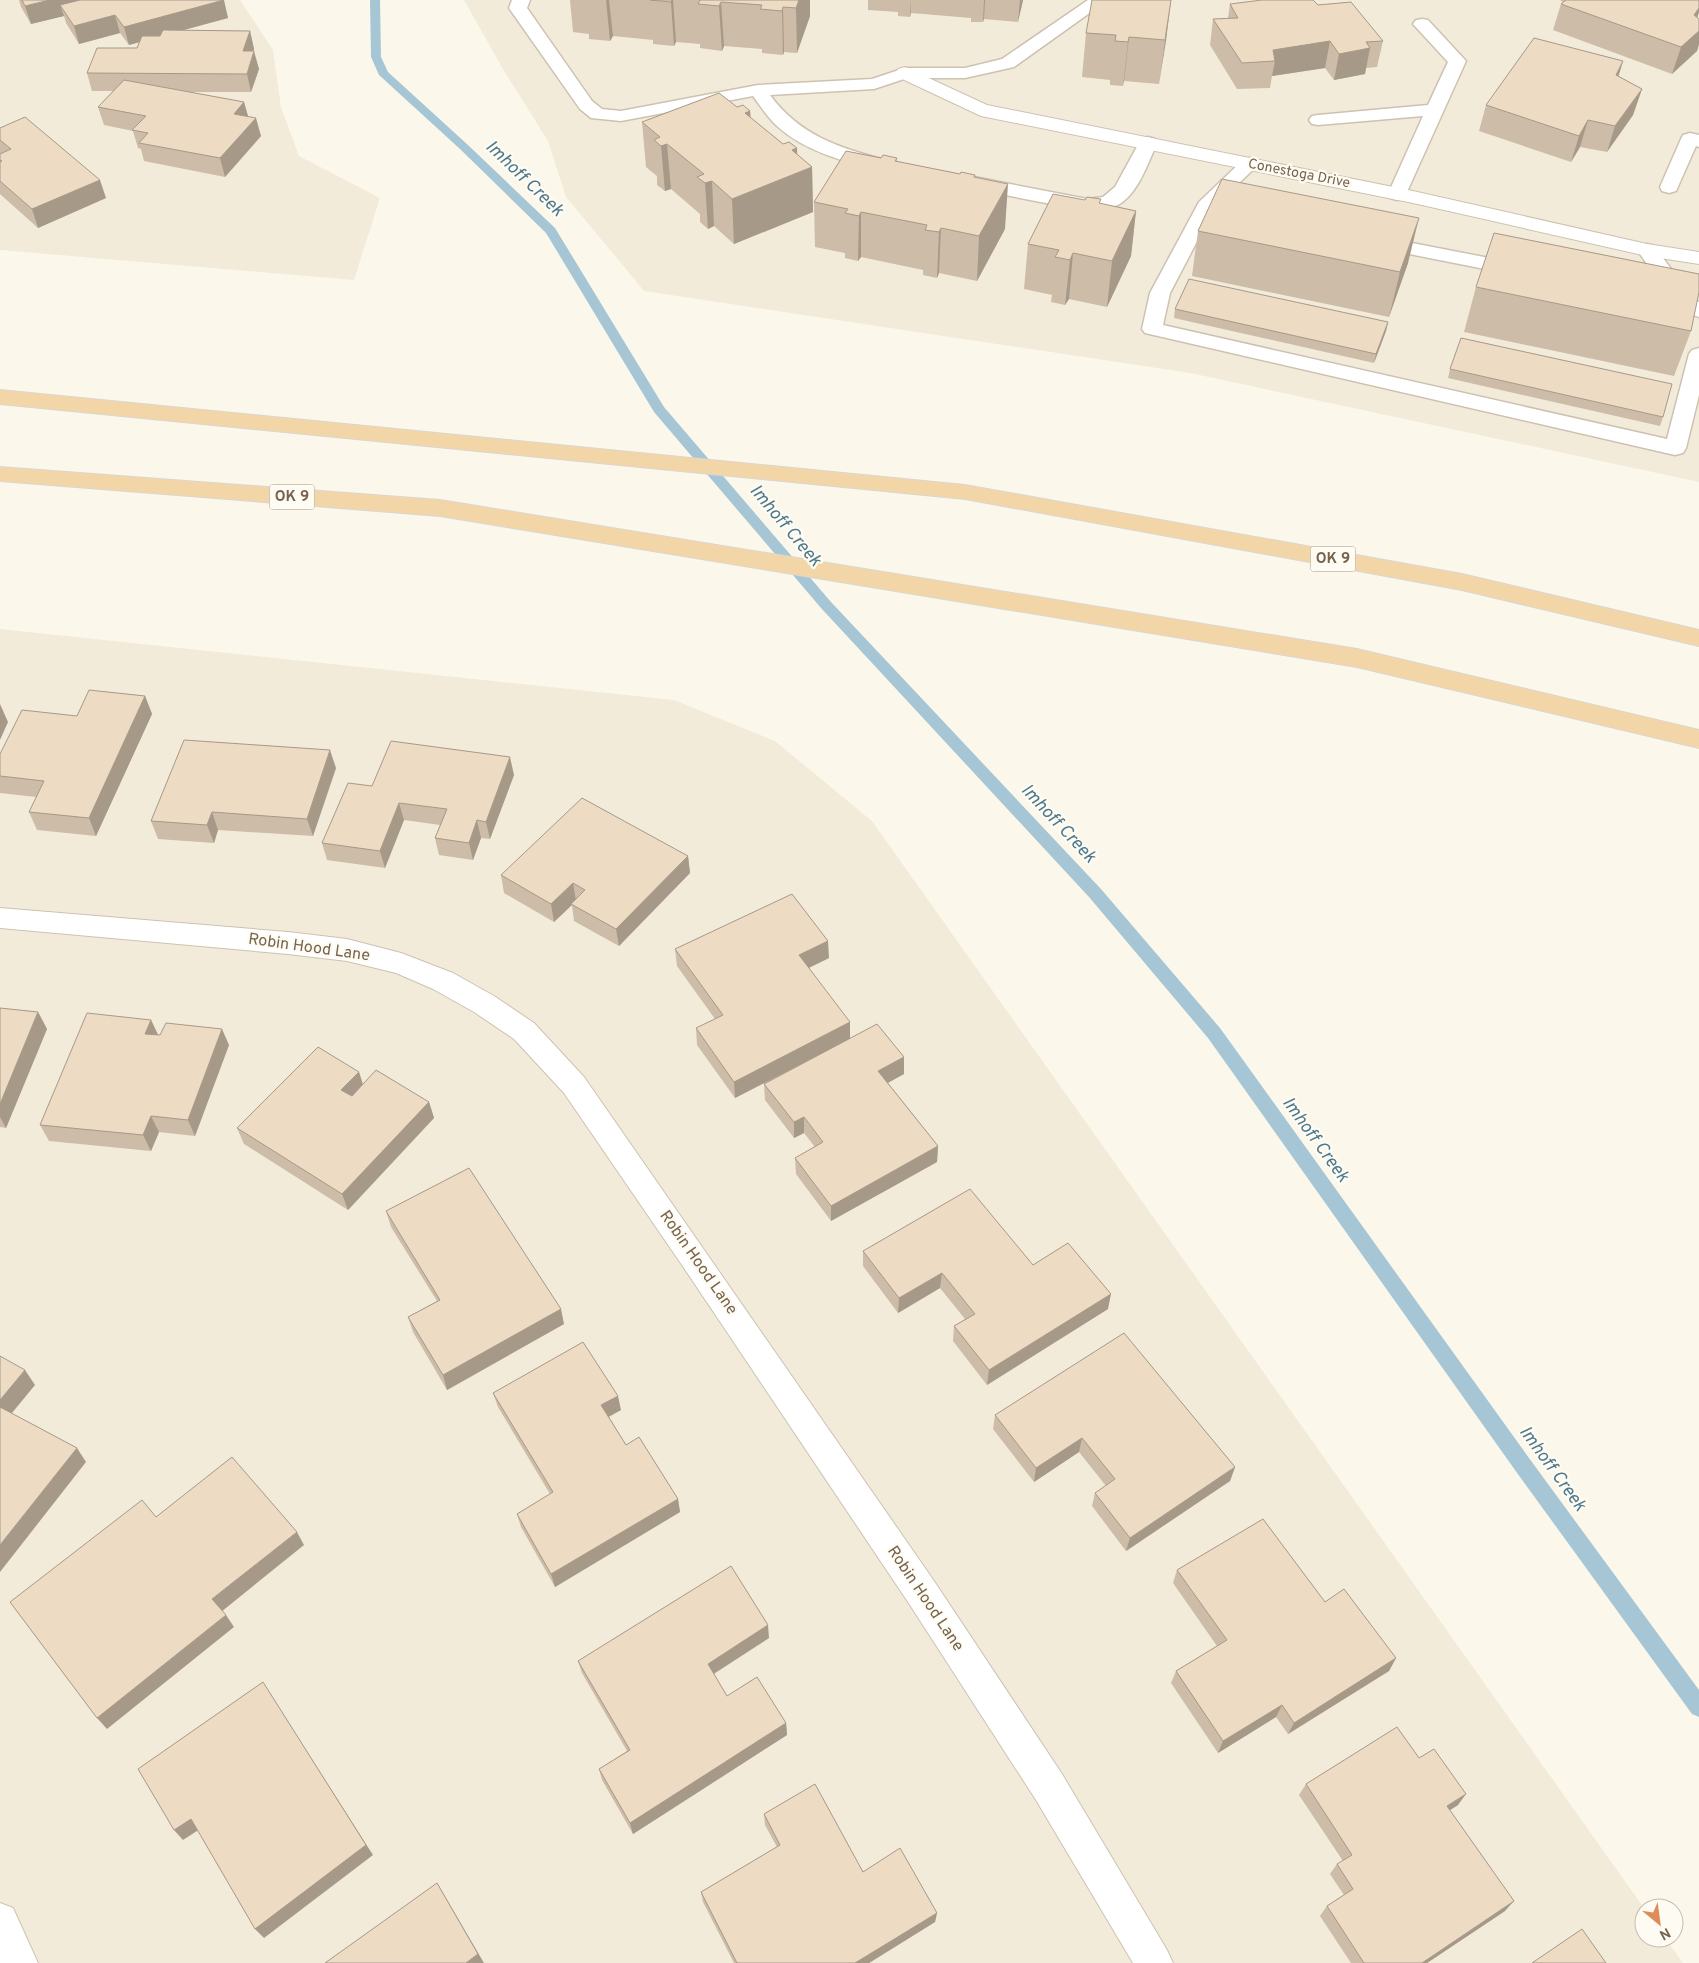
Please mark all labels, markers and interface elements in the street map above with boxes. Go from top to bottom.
water label: Imhoff Creek [480,136,569,223]
street label: Conestoga Drive [1246,156,1352,192]
water label: Imhoff Creek [744,480,827,572]
road number: OK 9 [270,484,314,510]
road number: OK 9 [1310,546,1356,572]
water label: Imhoff Creek [1015,780,1101,869]
street label: Robin Hood Lane [247,930,371,966]
water label: Imhoff Creek [1276,1093,1354,1188]
street label: Robin Hood Lane [655,1207,741,1319]
water label: Imhoff Creek [1513,1422,1591,1517]
street label: Robin Hood Lane [882,1543,968,1655]
north arrow [1634,1898,1684,1948]
text: N [1656,1923,1673,1943]

